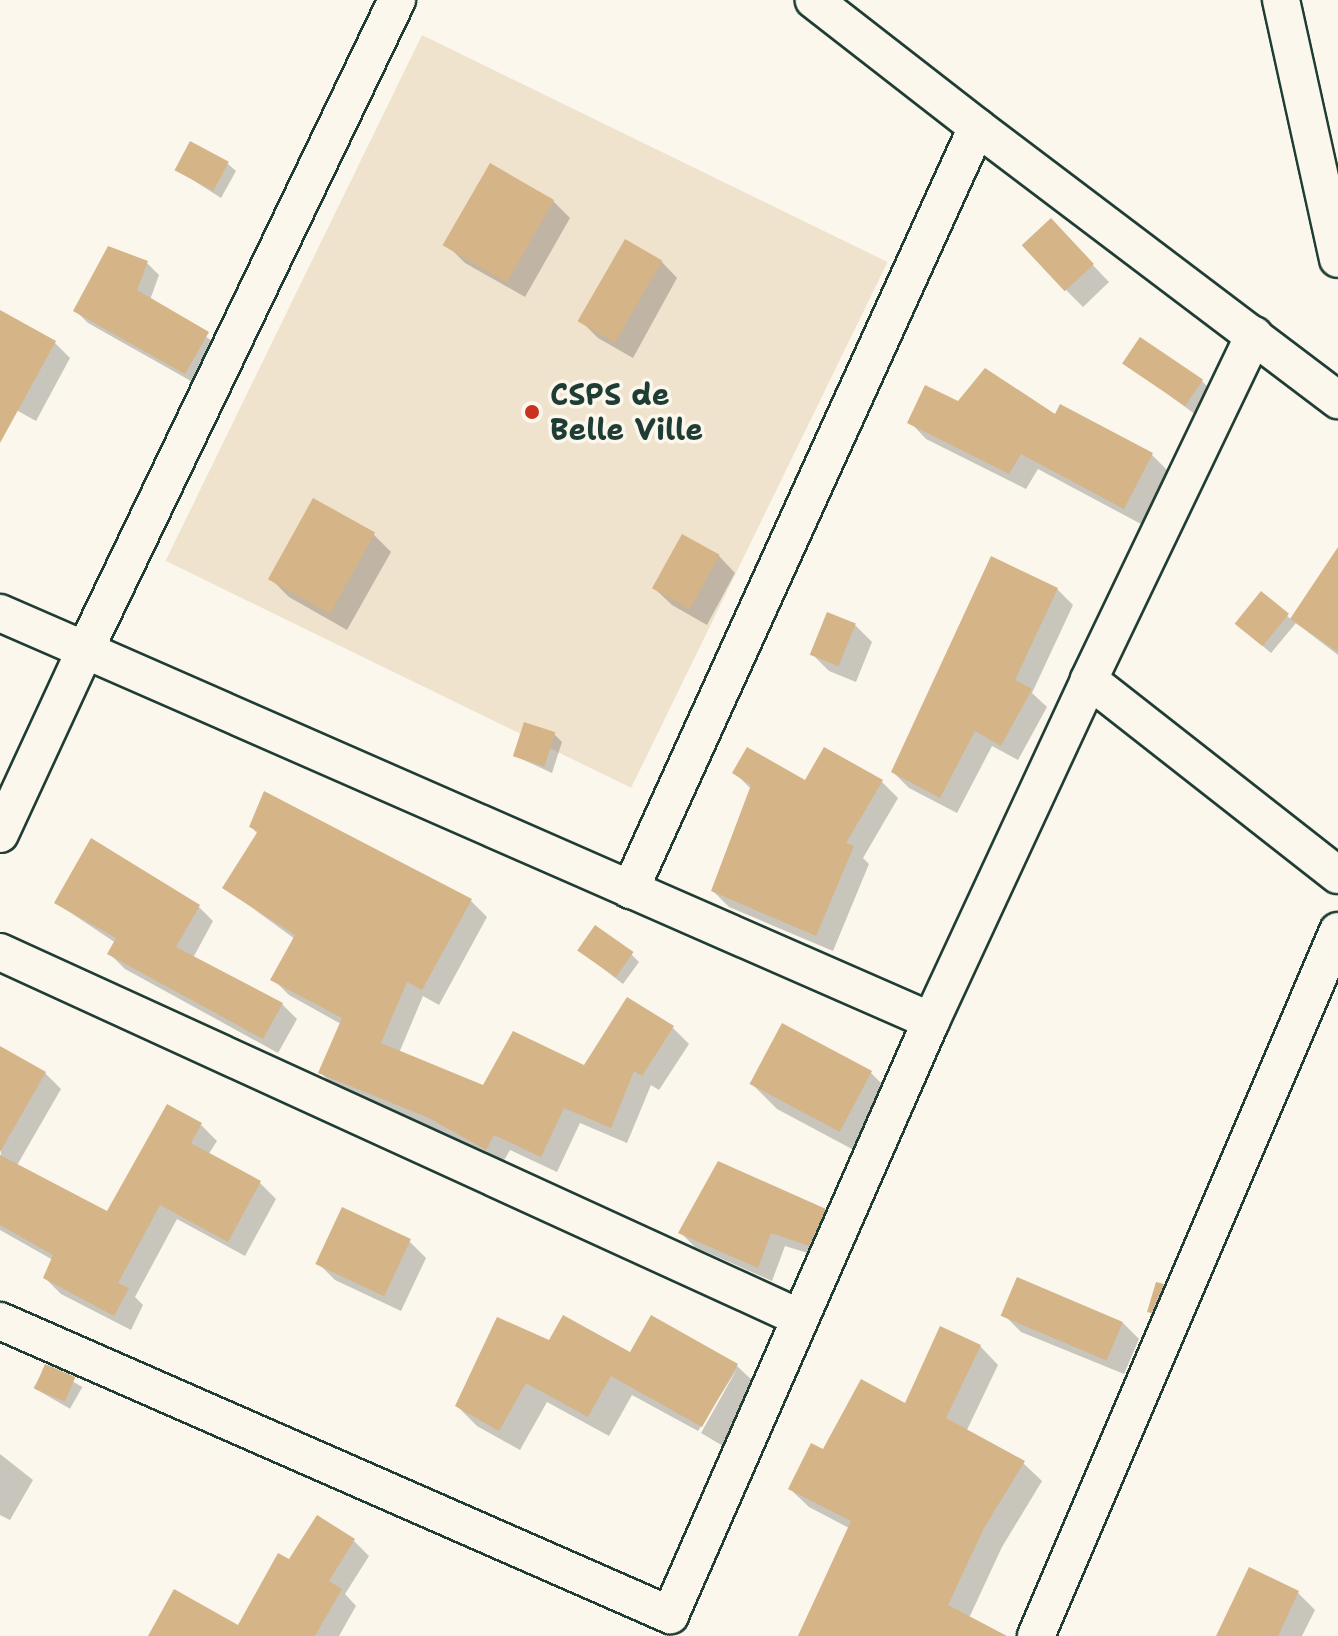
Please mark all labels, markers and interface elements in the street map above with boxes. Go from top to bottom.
place label: CSPS de Belle Ville [550,377,703,448]
marker: CSPS de Belle Ville [521,401,543,423]

